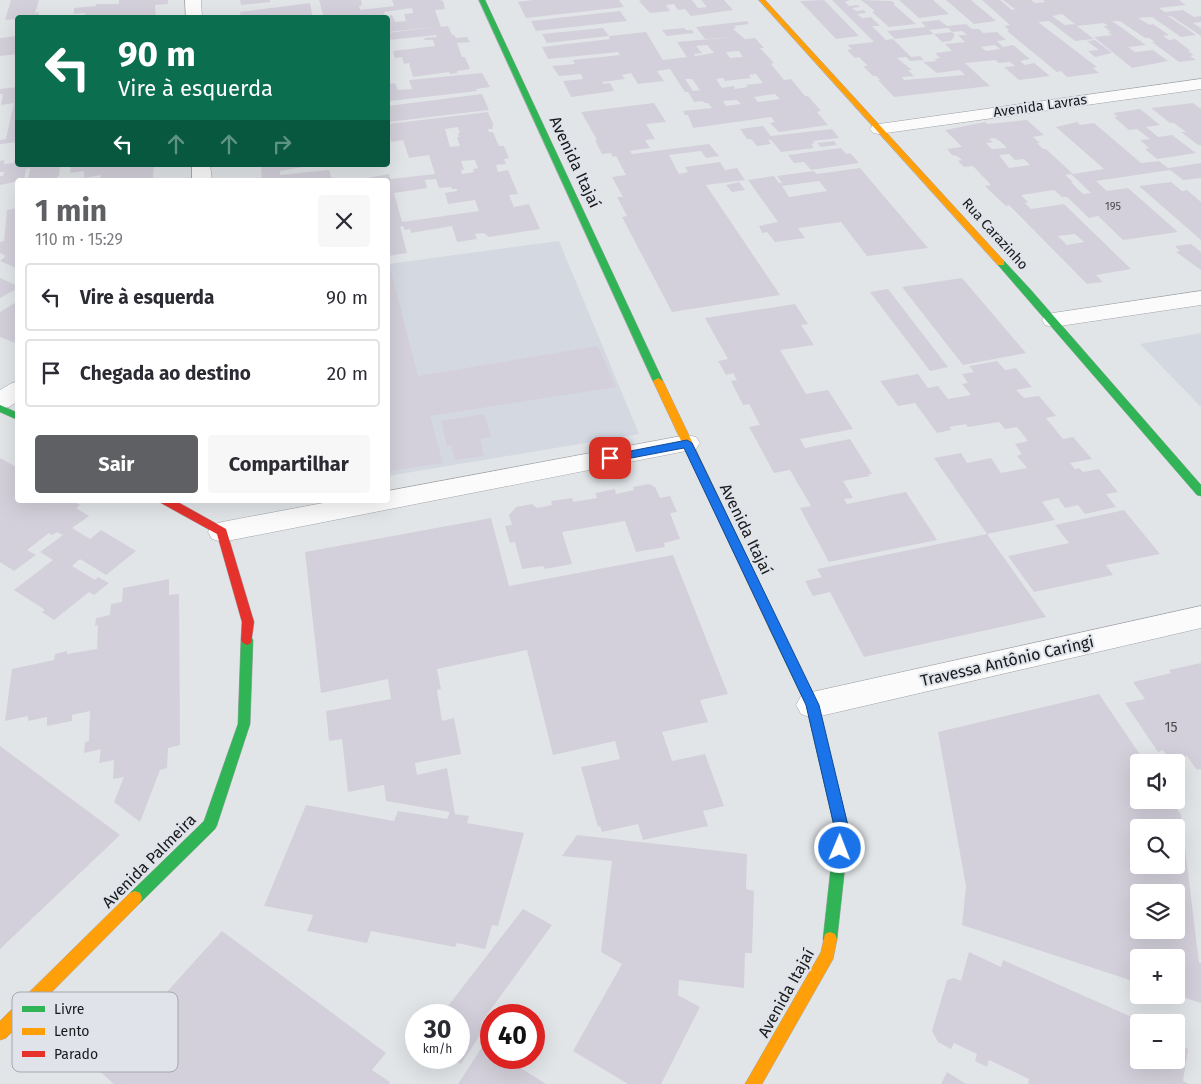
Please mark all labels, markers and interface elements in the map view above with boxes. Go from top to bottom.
text: 90 m [118,33,196,75]
icon: left [35,35,100,100]
text: Vire à esquerda [118,75,273,102]
street label: Avenida Lavras [992,91,1088,121]
street label: Avenida Itajaí [546,113,605,211]
icon: left [109,130,137,158]
icon: ahead [162,130,190,158]
icon: ahead [215,130,243,158]
icon: right [268,130,296,158]
text: 1 min [35,193,107,229]
button: close [318,195,370,247]
street label: Rua Carazinho [958,195,1032,273]
house number: 195 [1105,200,1122,213]
text: 110 m · 15:29 [35,230,123,249]
icon: left [37,283,65,311]
text: Vire à esquerda [80,286,214,309]
text: 90 m [326,286,368,309]
icon: arrive [37,359,65,387]
text: Chegada ao destino [80,362,251,385]
text: 20 m [327,362,368,385]
button: Sair [35,435,198,493]
button: Compartilhar [208,435,370,493]
pin [589,437,631,479]
icon: arrive [596,444,624,472]
street label: Avenida Itajaí [716,480,776,578]
street label: Travessa Antônio Caringi [919,632,1095,690]
house number: 15 [1164,719,1178,736]
map controls [1130,754,1185,1069]
button: sound [1130,754,1185,809]
street label: Avenida Palmeira [98,810,200,912]
button: search [1130,819,1185,874]
position arrow [813,821,865,873]
button: layers [1130,884,1185,939]
street label: Avenida Itajaí [754,945,818,1041]
button: + [1130,949,1185,1004]
legend [12,992,178,1072]
text: Livre [54,1001,84,1018]
speed limit sign: 40 [480,1004,545,1069]
button: − [1130,1014,1185,1069]
text: 30 [424,1015,451,1045]
text: Lento [54,1023,89,1040]
text: km/h [423,1042,452,1056]
text: Parado [54,1046,98,1063]

